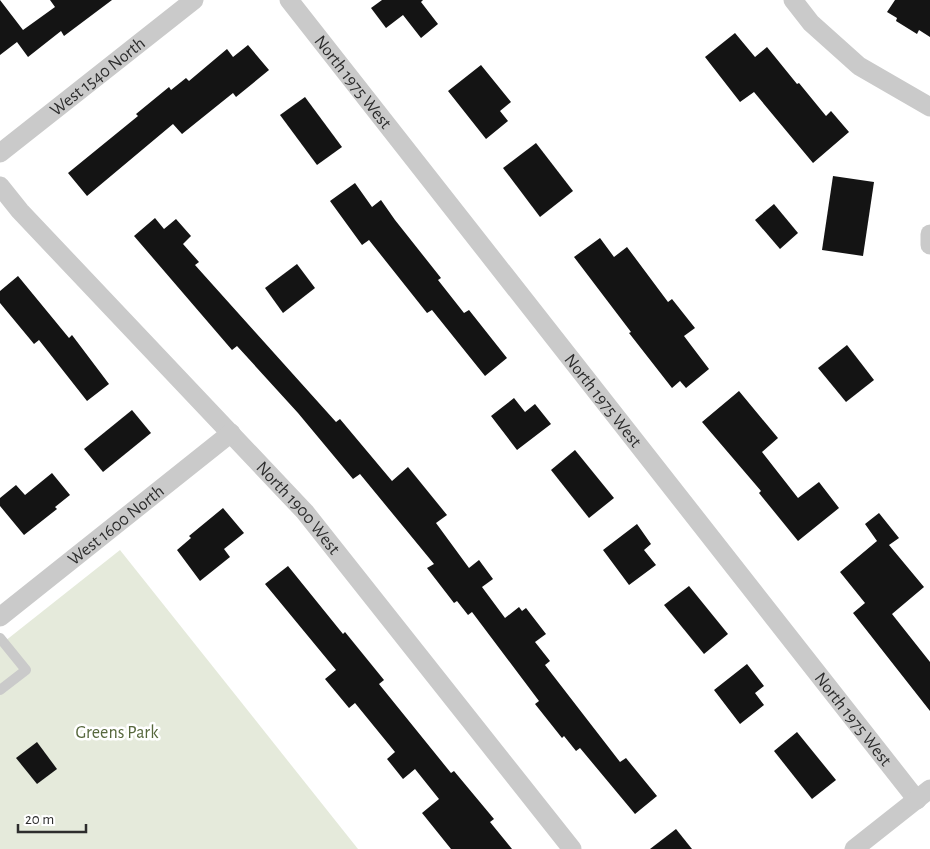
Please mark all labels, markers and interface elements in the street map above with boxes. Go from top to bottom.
street label: North 1975 West [310,32,395,133]
street label: West 1540 North [47,34,149,120]
street label: North 1975 West [560,351,645,451]
street label: North 1900 West [252,458,343,558]
street label: West 1600 North [65,482,168,569]
street label: North 1975 West [811,669,895,770]
park label: Greens Park [76,724,159,742]
scale bar [18,802,85,834]
text: 20 m [25,812,54,827]

